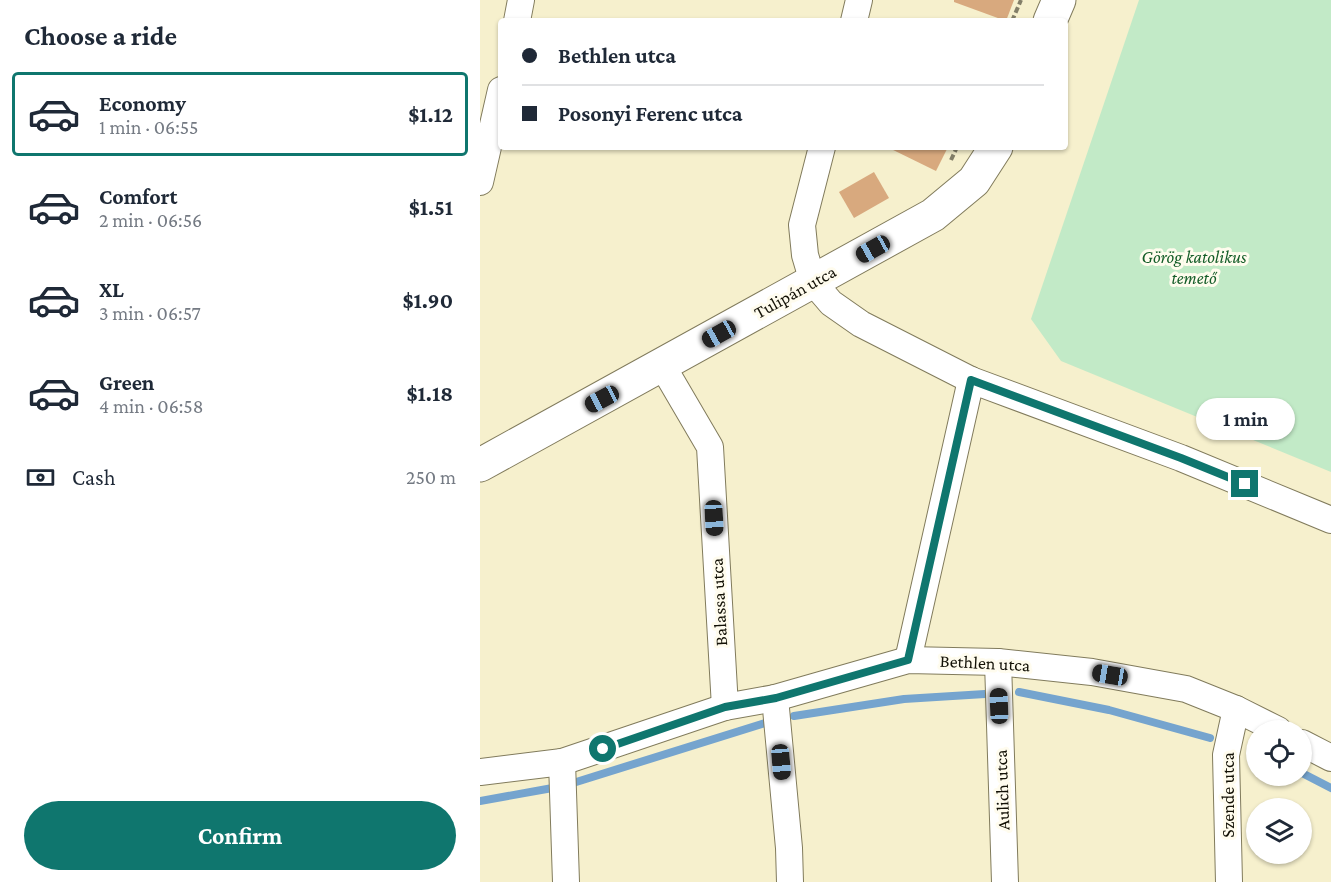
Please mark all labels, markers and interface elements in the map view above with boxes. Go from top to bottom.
text: Choose a ride [24,21,177,51]
text: Bethlen utca [558,43,676,68]
icon: car [27,87,81,141]
text: Economy [99,91,186,116]
text: Posonyi Ferenc utca [558,101,743,126]
text: $1.12 [408,102,453,127]
text: 1 min · 06:55 [99,116,198,138]
icon: car [27,180,81,234]
text: Comfort [99,184,177,209]
text: $1.51 [409,195,453,220]
text: 2 min · 06:56 [99,209,202,231]
car [853,232,893,266]
park label: Görög katolikus temető [1142,247,1247,288]
street label: Tulipán utca [750,261,840,323]
icon: car [27,273,81,327]
text: XL [99,277,124,302]
text: $1.90 [402,288,453,313]
text: 3 min · 06:57 [99,302,201,324]
car [699,317,739,351]
icon: car [27,366,81,420]
text: Green [99,370,155,395]
text: $1.18 [407,381,453,406]
car [582,383,622,415]
text: 4 min · 06:58 [99,395,204,417]
callout: 1 min [1196,397,1294,439]
text: 1 min [1223,408,1268,430]
icon: cash [24,461,57,494]
text: Cash [72,465,116,490]
text: 250 m [406,466,456,488]
route end [1231,470,1258,497]
car [704,500,724,536]
street label: Balassa utca [707,557,731,647]
street label: Bethlen utca [939,651,1031,675]
car [1091,663,1129,687]
car [989,688,1009,724]
map controls [1246,720,1312,864]
button: locate [1246,720,1312,786]
route start [589,735,616,762]
car [770,743,792,781]
street label: Aulich utca [991,749,1013,831]
street label: Szende utca [1218,752,1238,838]
button: layers [1246,798,1312,864]
button: Confirm [24,801,456,870]

